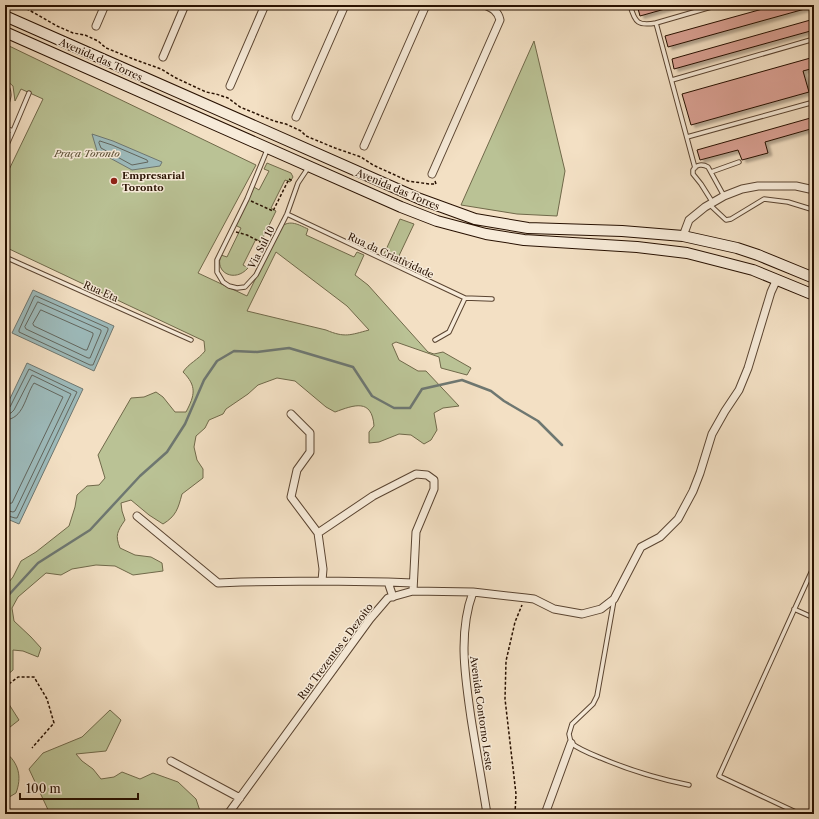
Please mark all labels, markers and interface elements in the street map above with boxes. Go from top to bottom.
street label: Avenida das Torres [56,35,144,84]
park label: Praça Toronto [53,147,120,160]
street label: Avenida das Torres [353,166,442,213]
place label: Empresarial Toronto [122,169,185,194]
marker: Empresarial Toronto [109,176,119,186]
street label: Via Sul 10 [245,224,278,272]
street label: Rua da Criatividade [346,230,436,281]
street label: Rua Eta [81,278,121,305]
street label: Rua Trezentos e Dezoito [295,601,376,702]
street label: Avenida Contorno Leste [467,654,496,771]
scale bar [20,775,138,801]
text: 100 m [26,781,61,796]

